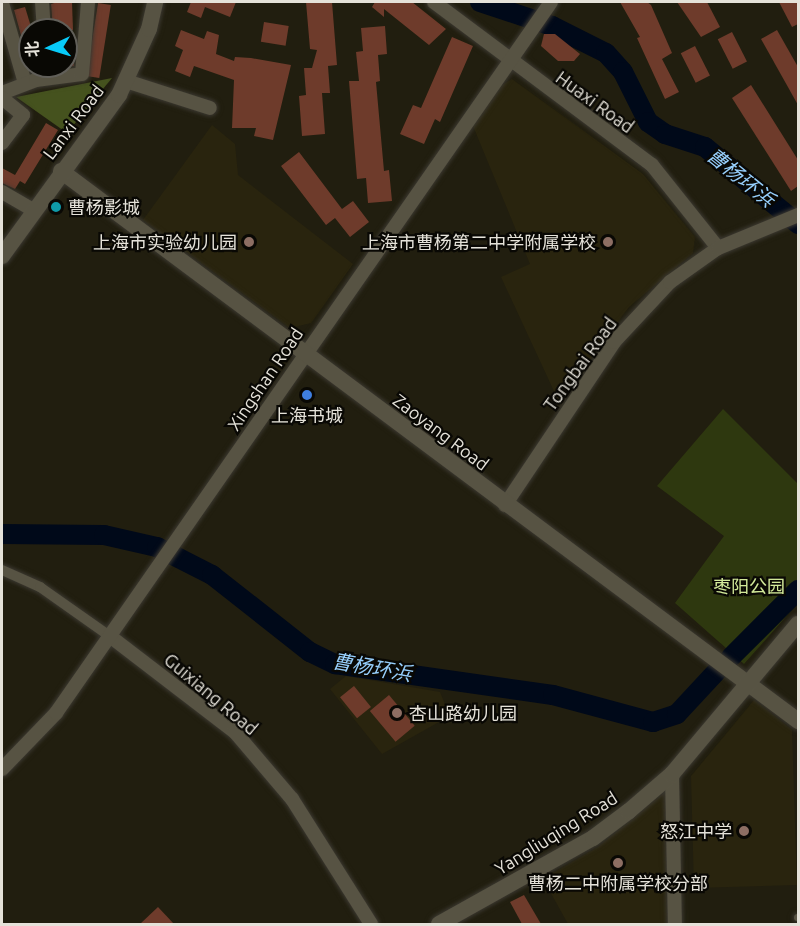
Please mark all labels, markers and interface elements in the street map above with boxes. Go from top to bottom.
north arrow [18,18,78,78]
text: 北 [23,41,42,58]
street label: Huaxi Road [552,66,638,138]
street label: Lanxi Road [38,80,108,164]
water label: 曹杨环浜 [702,143,780,211]
place label: 曹杨影城 [68,196,140,218]
marker: 曹杨影城 [49,200,63,214]
place label: 上海市实验幼儿园 [93,231,237,253]
place label: 上海市曹杨第二中学附属学校 [362,231,596,253]
marker: 上海市实验幼儿园 [242,235,256,249]
marker: 上海市曹杨第二中学附属学校 [601,235,615,249]
street label: Tongbai Road [539,313,621,415]
street label: Xingshan Road [223,323,307,435]
marker: 上海书城 [300,388,314,402]
street label: Zaoyang Road [389,389,493,475]
place label: 上海书城 [271,404,343,426]
park label: 枣阳公园 [713,575,785,597]
water label: 曹杨环浜 [331,648,413,686]
street label: Guixiang Road [160,649,262,739]
place label: 杏山路幼儿园 [409,702,517,724]
marker: 杏山路幼儿园 [390,706,404,720]
street label: Yangliuqing Road [491,787,621,879]
place label: 怒江中学 [660,820,732,842]
marker: 怒江中学 [737,824,751,838]
marker: 曹杨二中附属学校分部 [611,856,625,870]
place label: 曹杨二中附属学校分部 [528,872,708,894]

